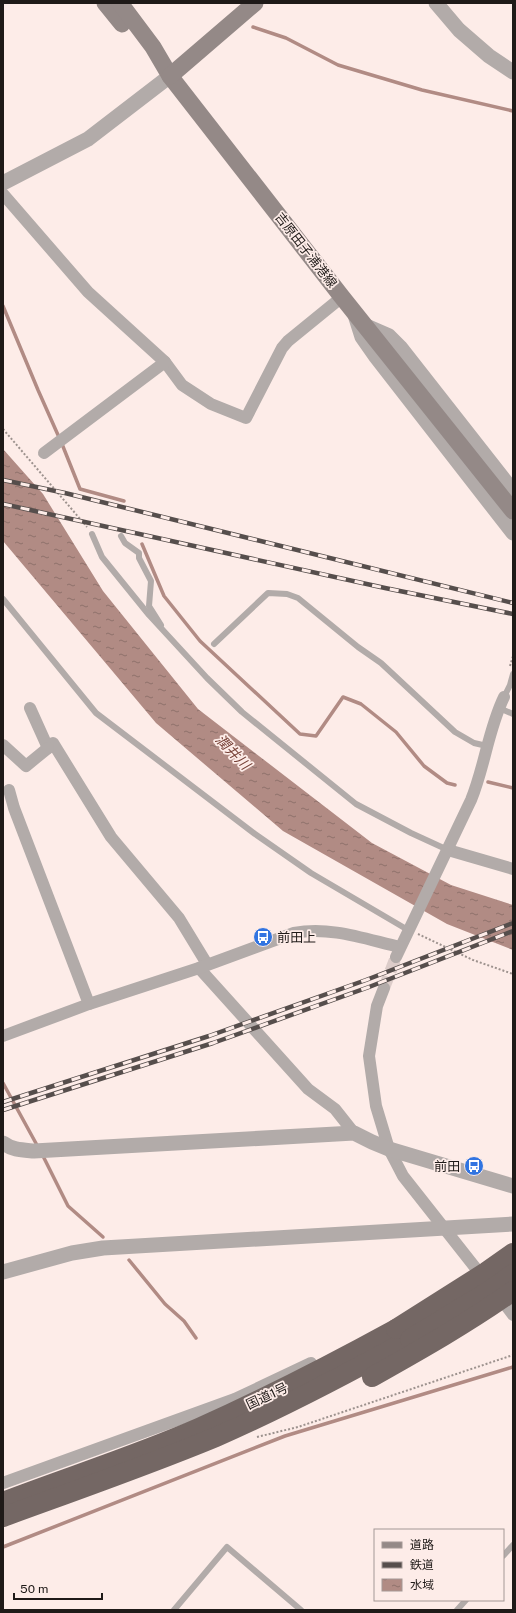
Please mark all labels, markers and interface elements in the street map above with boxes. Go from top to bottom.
street label: 吉原田子浦港線 [272,210,340,290]
water label: 潤井川 [213,731,255,774]
bus stop icon: 前田上 [252,926,274,948]
place label: 前田上 [277,930,316,945]
bus stop icon: 前田 [463,1155,485,1177]
place label: 前田 [434,1159,460,1174]
street label: 国道1号 [244,1380,290,1412]
legend [374,1529,504,1601]
text: 道路 [410,1538,434,1552]
text: 鉄道 [410,1558,434,1572]
scale bar [14,1575,102,1601]
text: 水域 [410,1578,434,1592]
text: 50 m [20,1582,48,1596]

